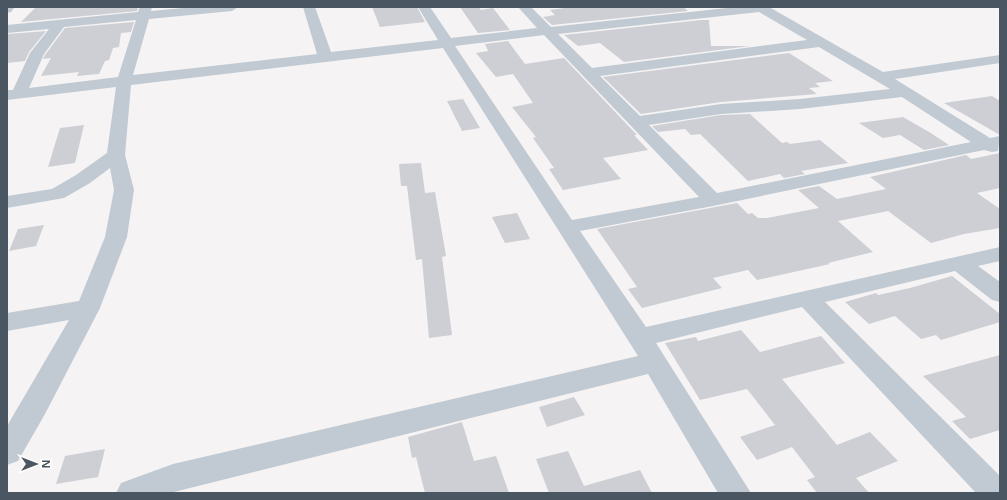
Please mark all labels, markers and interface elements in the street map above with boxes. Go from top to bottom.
north arrow [16,444,56,484]
text: N [39,460,54,468]

